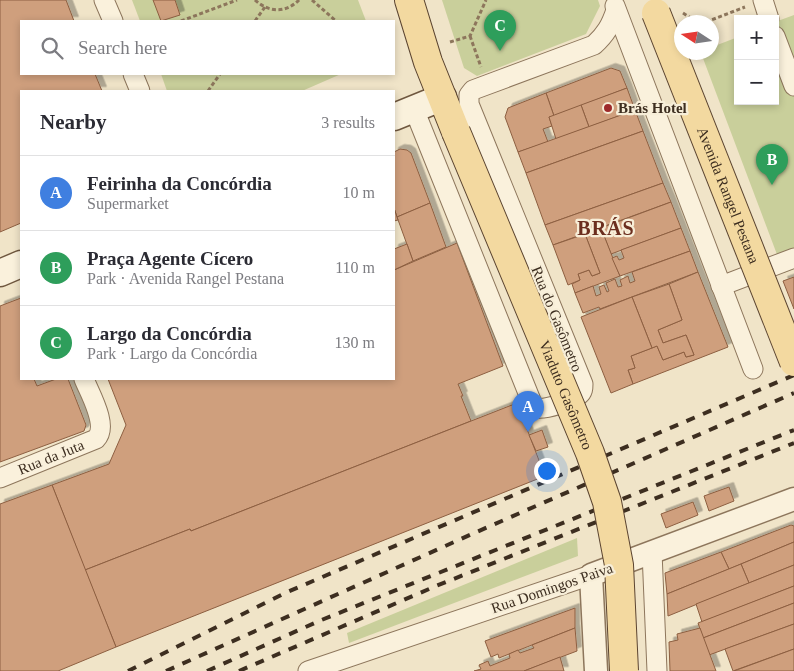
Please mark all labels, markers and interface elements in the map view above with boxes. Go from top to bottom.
pin: C [484,10,516,51]
north arrow [674,15,719,60]
map controls [734,15,779,105]
button: + [734,15,779,60]
search box [20,20,395,75]
icon: search [38,34,66,62]
text: Search here [78,37,167,58]
button: − [734,60,779,105]
place label: Brás Hotel [618,100,687,116]
marker: Brás Hotel [602,102,614,114]
text: Nearby [40,110,107,134]
text: 3 results [321,114,375,131]
street label: Avenida Rangel Pestana [694,125,762,266]
pin: B [756,144,788,185]
text: Feirinha da Concórdia [87,173,272,194]
text: A [50,184,62,201]
text: 10 m [343,184,375,201]
text: Supermarket [87,195,169,212]
district label: BRÁS [577,217,635,239]
text: Praça Agente Cícero [87,248,253,269]
text: B [51,259,61,276]
text: 110 m [335,259,375,276]
street label: Rua do Gasômetro [529,264,585,374]
text: Park · Avenida Rangel Pestana [87,270,284,287]
text: Largo da Concórdia [87,323,252,344]
text: C [50,334,62,351]
text: 130 m [335,334,375,351]
street label: Viaduto Gasômetro [536,338,596,452]
text: Park · Largo da Concórdia [87,345,257,362]
pin: A [512,391,544,432]
street label: Rua da Juta [15,437,87,478]
your location [534,458,560,484]
street label: Rua Domingos Paiva [489,560,615,616]

